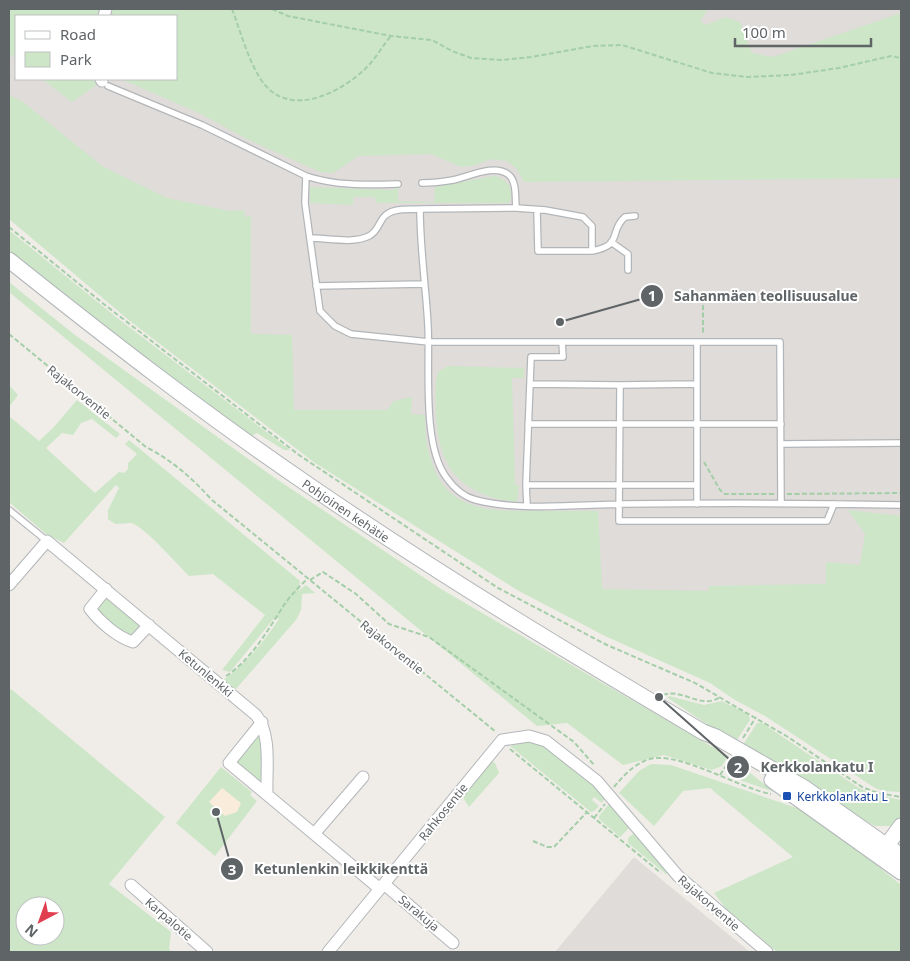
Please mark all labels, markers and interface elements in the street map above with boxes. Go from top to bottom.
legend [15,15,178,80]
scale bar [735,15,871,47]
text: 100 m [742,22,786,42]
text: Road [60,24,96,44]
text: Park [60,49,92,69]
callout: Sahanmäen teollisuusalue [639,281,868,310]
text: 1 [648,285,656,305]
text: Sahanmäen teollisuusalue [674,286,858,305]
street label: Rajakorventie [44,361,114,423]
street label: Pohjoinen kehätie [299,475,393,546]
street label: Rajakorventie [357,616,427,678]
street label: Ketunlenkki [175,645,237,701]
callout: Kerkkolankatu I [725,753,883,782]
text: 2 [734,757,743,777]
text: Kerkkolankatu I [760,757,874,776]
street label: Rahkosentie [415,780,472,844]
place label: Kerkkolankatu L [797,788,888,805]
marker: Kerkkolankatu L [781,790,793,802]
callout: Ketunlenkin leikkikenttä [219,855,438,884]
text: 3 [228,859,236,879]
text: Ketunlenkin leikkikenttä [254,859,428,878]
street label: Rajakorventie [674,871,744,935]
street label: Sarakuja [395,891,443,935]
street label: Karpalotie [142,894,197,945]
north arrow [15,896,65,946]
text: N [21,920,42,942]

